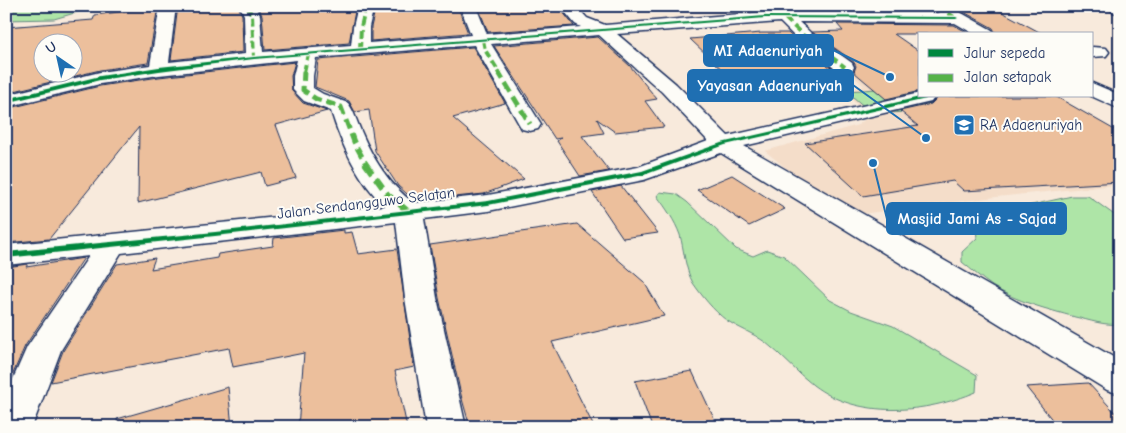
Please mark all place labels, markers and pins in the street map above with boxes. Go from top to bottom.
callout: MI Adaenuriyah [704,35,833,66]
callout: Yayasan Adaenuriyah [688,70,853,101]
school or university icon: RA Adaenuriyah [952,113,976,137]
place label: RA Adaenuriyah [980,116,1082,134]
callout: Masjid Jami As - Sajad [887,203,1066,234]

